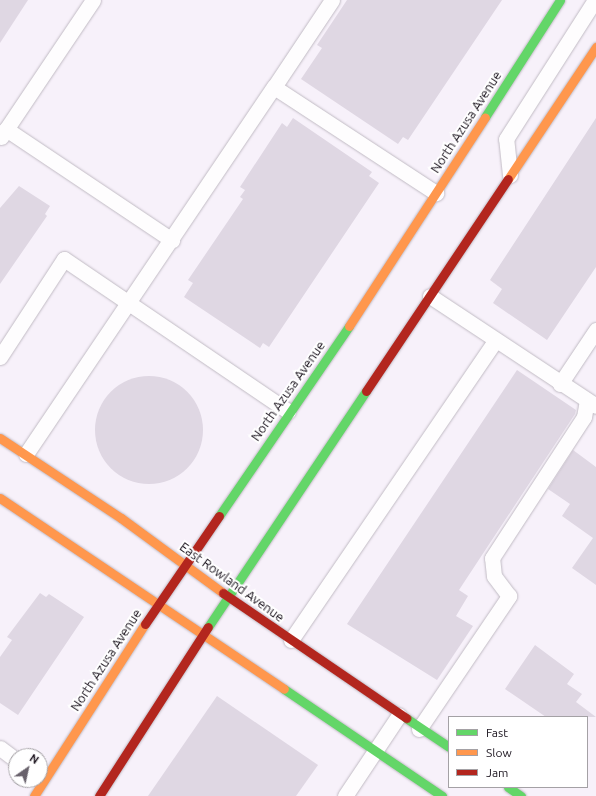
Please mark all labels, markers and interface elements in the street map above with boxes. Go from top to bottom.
street label: North Azusa Avenue [427,68,505,176]
street label: North Azusa Avenue [248,338,328,444]
street label: East Rowland Avenue [177,539,287,625]
street label: North Azusa Avenue [67,606,145,714]
legend [448,716,588,788]
text: Fast [486,726,508,739]
text: Slow [486,746,512,759]
north arrow [8,748,48,788]
text: N [27,752,41,766]
text: Jam [486,766,508,779]

